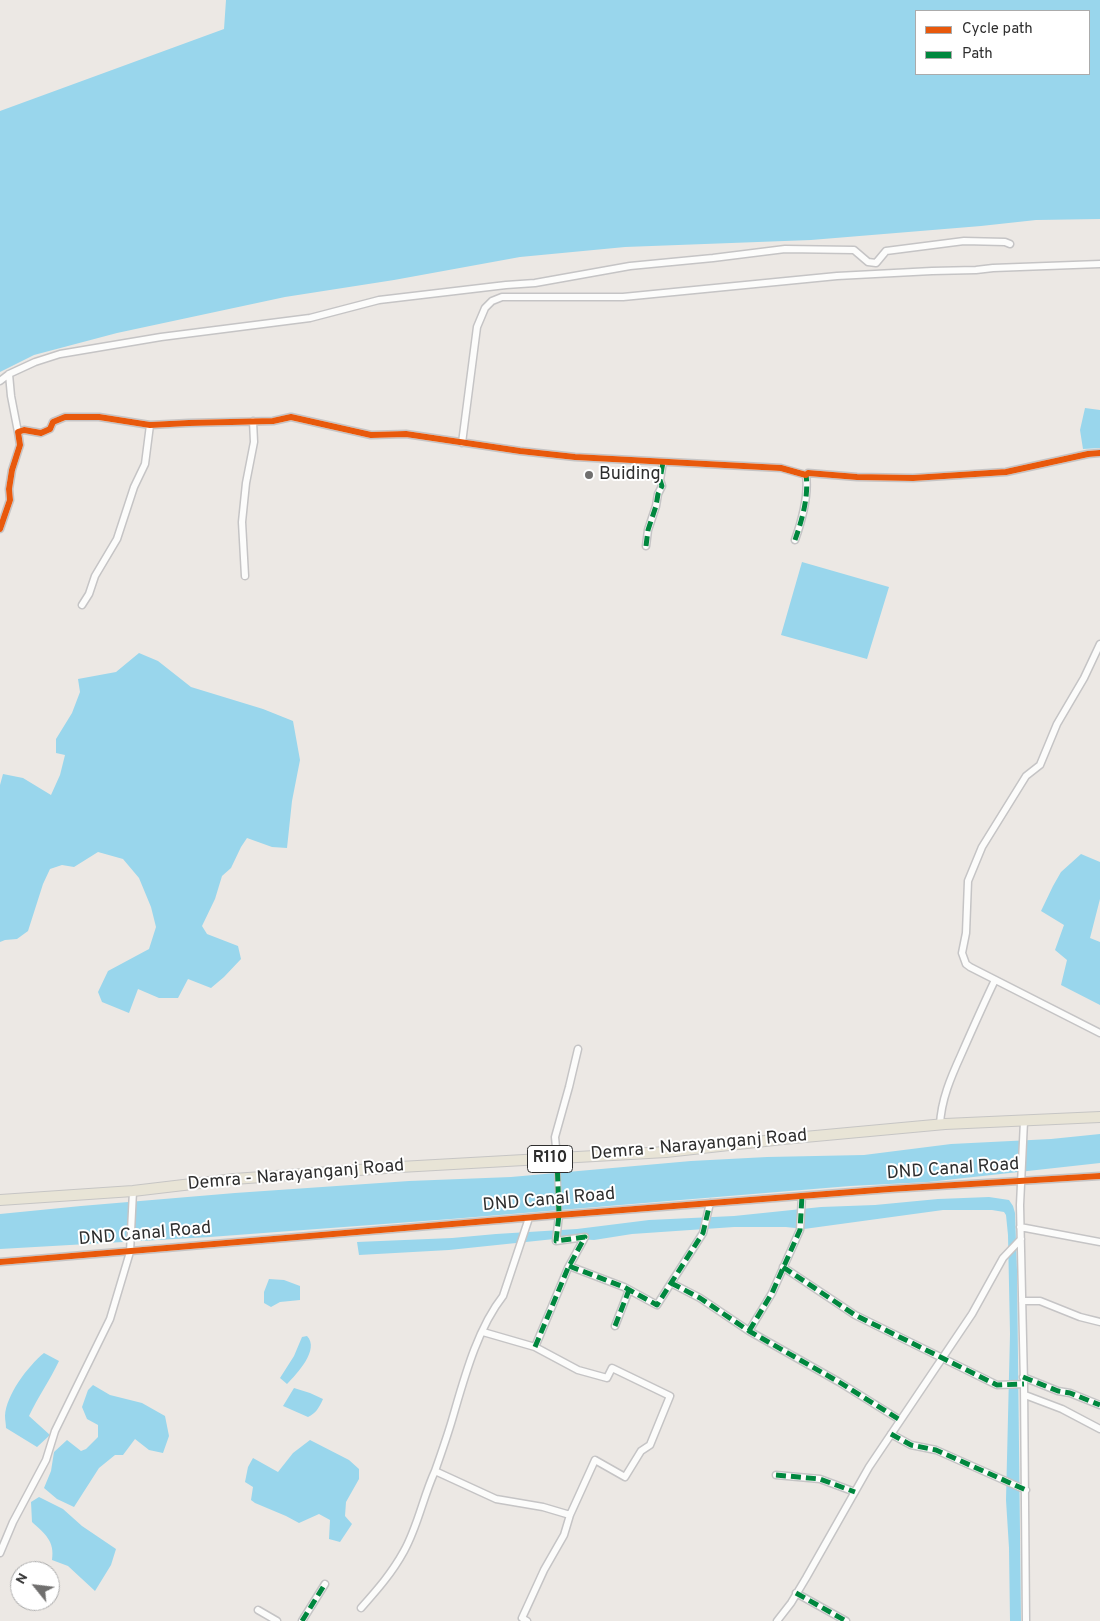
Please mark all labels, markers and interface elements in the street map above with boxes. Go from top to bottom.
legend [915,10,1090,75]
text: Cycle path [962,20,1033,39]
text: Path [962,45,993,64]
place label: Buiding [599,464,661,486]
marker: Buiding [583,469,595,481]
street label: Demra - Narayanganj Road [590,1126,808,1166]
road number: R110 [528,1146,572,1172]
street label: DND Canal Road [886,1155,1020,1185]
street label: Demra - Narayanganj Road [187,1156,405,1196]
street label: DND Canal Road [482,1184,616,1218]
street label: DND Canal Road [78,1218,212,1252]
north arrow [10,1561,60,1611]
text: N [12,1570,32,1587]

